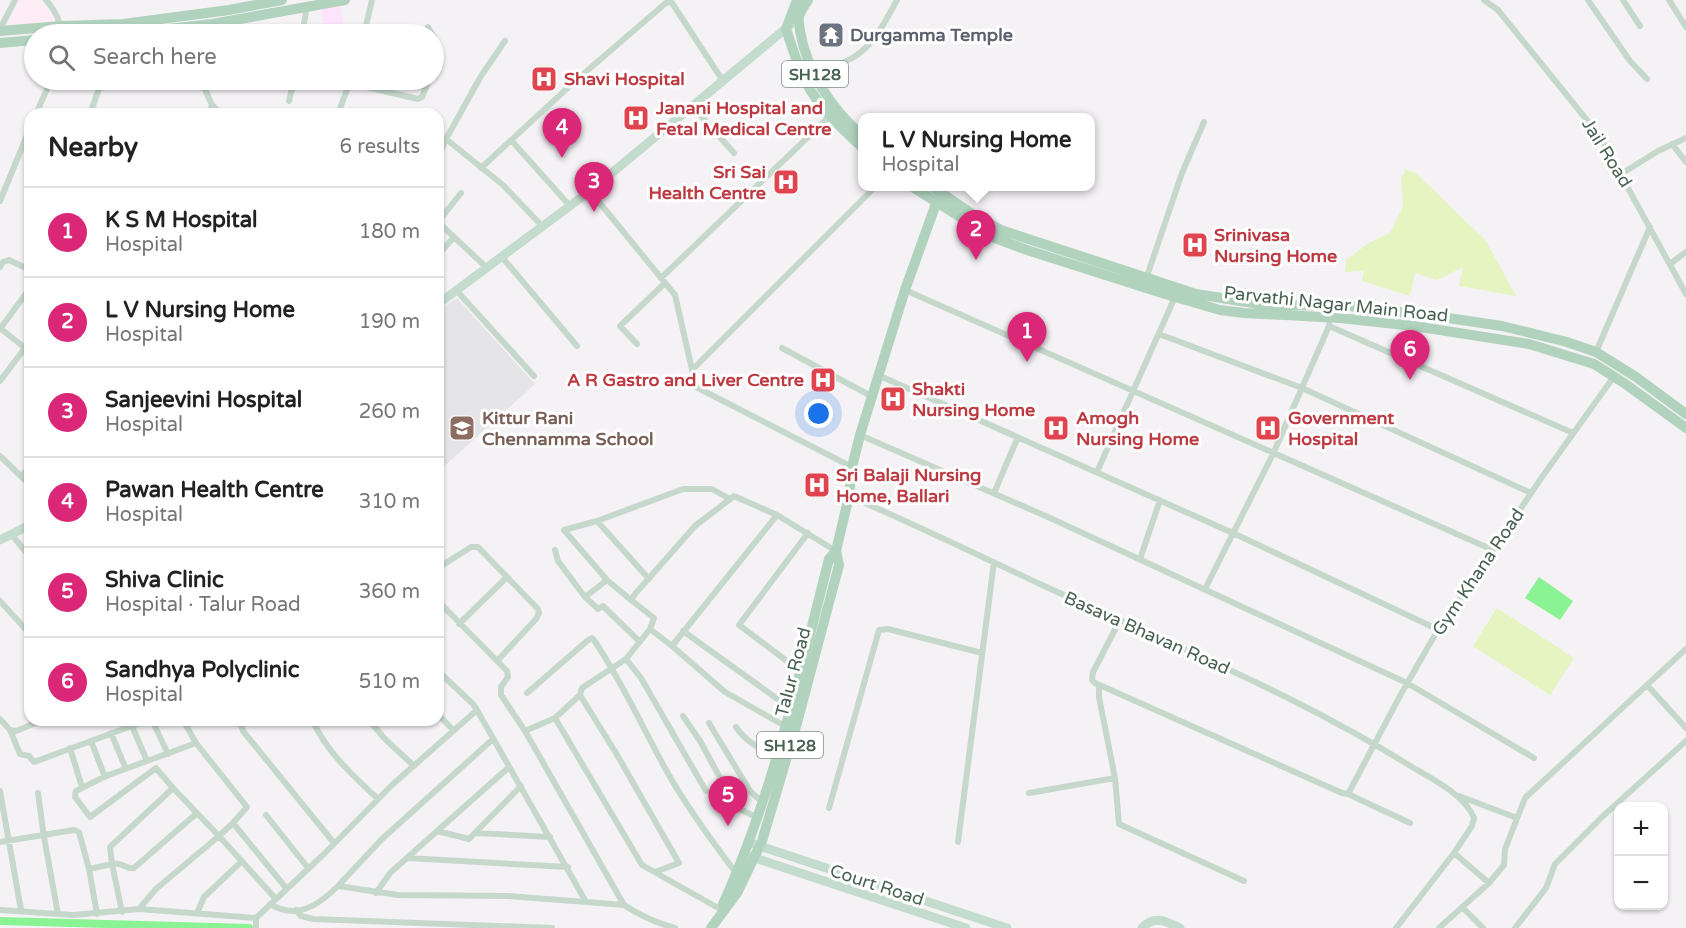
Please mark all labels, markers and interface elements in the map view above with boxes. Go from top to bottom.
temple icon: Durgamma Temple [816,20,846,50]
search box [24,24,444,90]
place label: Durgamma Temple [850,24,1013,46]
icon: search [45,41,78,74]
text: Search here [93,44,217,70]
road number: SH128 [782,61,848,87]
hospital icon: Shavi Hospital [529,64,559,94]
place label: Shavi Hospital [564,68,685,90]
place label: Janani Hospital and Fetal Medical Centre [655,97,831,140]
hospital icon: Janani Hospital and Fetal Medical Centre [621,103,651,133]
pin: 4 [542,108,582,158]
popup [858,113,1095,191]
street label: Jail Road [1577,114,1637,192]
text: L V Nursing Home [882,127,1071,153]
text: Nearby [48,132,138,163]
text: 6 results [340,135,420,159]
text: Hospital [882,153,960,177]
place label: Sri Sai Health Centre [649,161,766,204]
pin: 3 [574,162,614,212]
hospital icon: Sri Sai Health Centre [771,167,801,197]
text: K S M Hospital [105,207,258,233]
pin: 2 [956,210,996,260]
text: 1 [61,220,74,244]
text: 180 m [359,220,420,244]
place label: Srinivasa Nursing Home [1214,224,1337,267]
hospital icon: Srinivasa Nursing Home [1180,230,1210,260]
text: Hospital [105,233,183,257]
street label: Parvathi Nagar Main Road [1223,281,1449,327]
text: L V Nursing Home [105,297,295,323]
text: 2 [61,310,74,334]
text: 190 m [359,310,420,334]
pin: 1 [1008,312,1046,362]
text: Hospital [105,323,183,347]
pin: 6 [1390,330,1430,380]
hospital icon: A R Gastro and Liver Centre [808,365,838,395]
place label: A R Gastro and Liver Centre [567,369,804,391]
place label: Shakti Nursing Home [912,378,1035,421]
hospital icon: Shakti Nursing Home [878,384,908,414]
text: Sanjeevini Hospital [105,387,302,413]
your location [804,399,833,428]
text: 3 [61,400,74,424]
text: 260 m [359,400,420,424]
place label: Kittur Rani Chennamma School [482,407,654,450]
place label: Amogh Nursing Home [1076,407,1199,450]
place label: Government Hospital [1288,407,1394,450]
text: Hospital [105,413,183,437]
school or university icon: Kittur Rani Chennamma School [447,413,477,443]
hospital icon: Amogh Nursing Home [1041,413,1071,443]
hospital icon: Government Hospital [1253,413,1283,443]
place label: Sri Balaji Nursing Home, Ballari [836,464,981,507]
hospital icon: Sri Balaji Nursing Home, Ballari [802,470,832,500]
text: Pawan Health Centre [105,477,324,503]
text: 4 [61,490,74,514]
text: 310 m [359,490,420,514]
text: Hospital [105,503,183,527]
street label: Gym Khana Road [1427,504,1529,640]
text: Shiva Clinic [105,567,224,593]
text: 5 [61,580,74,604]
text: 360 m [359,580,420,604]
street label: Basava Bhavan Road [1061,587,1233,679]
text: Hospital · Talur Road [105,593,301,617]
street label: Talur Road [770,625,816,719]
text: Sandhya Polyclinic [105,657,299,683]
text: 6 [61,670,74,694]
text: 510 m [359,670,420,694]
text: Hospital [105,683,183,707]
road number: SH128 [757,732,823,758]
pin: 5 [708,776,748,826]
map controls [1614,802,1668,910]
button: + [1614,802,1668,856]
button: − [1614,856,1668,910]
street label: Court Road [827,859,927,911]

